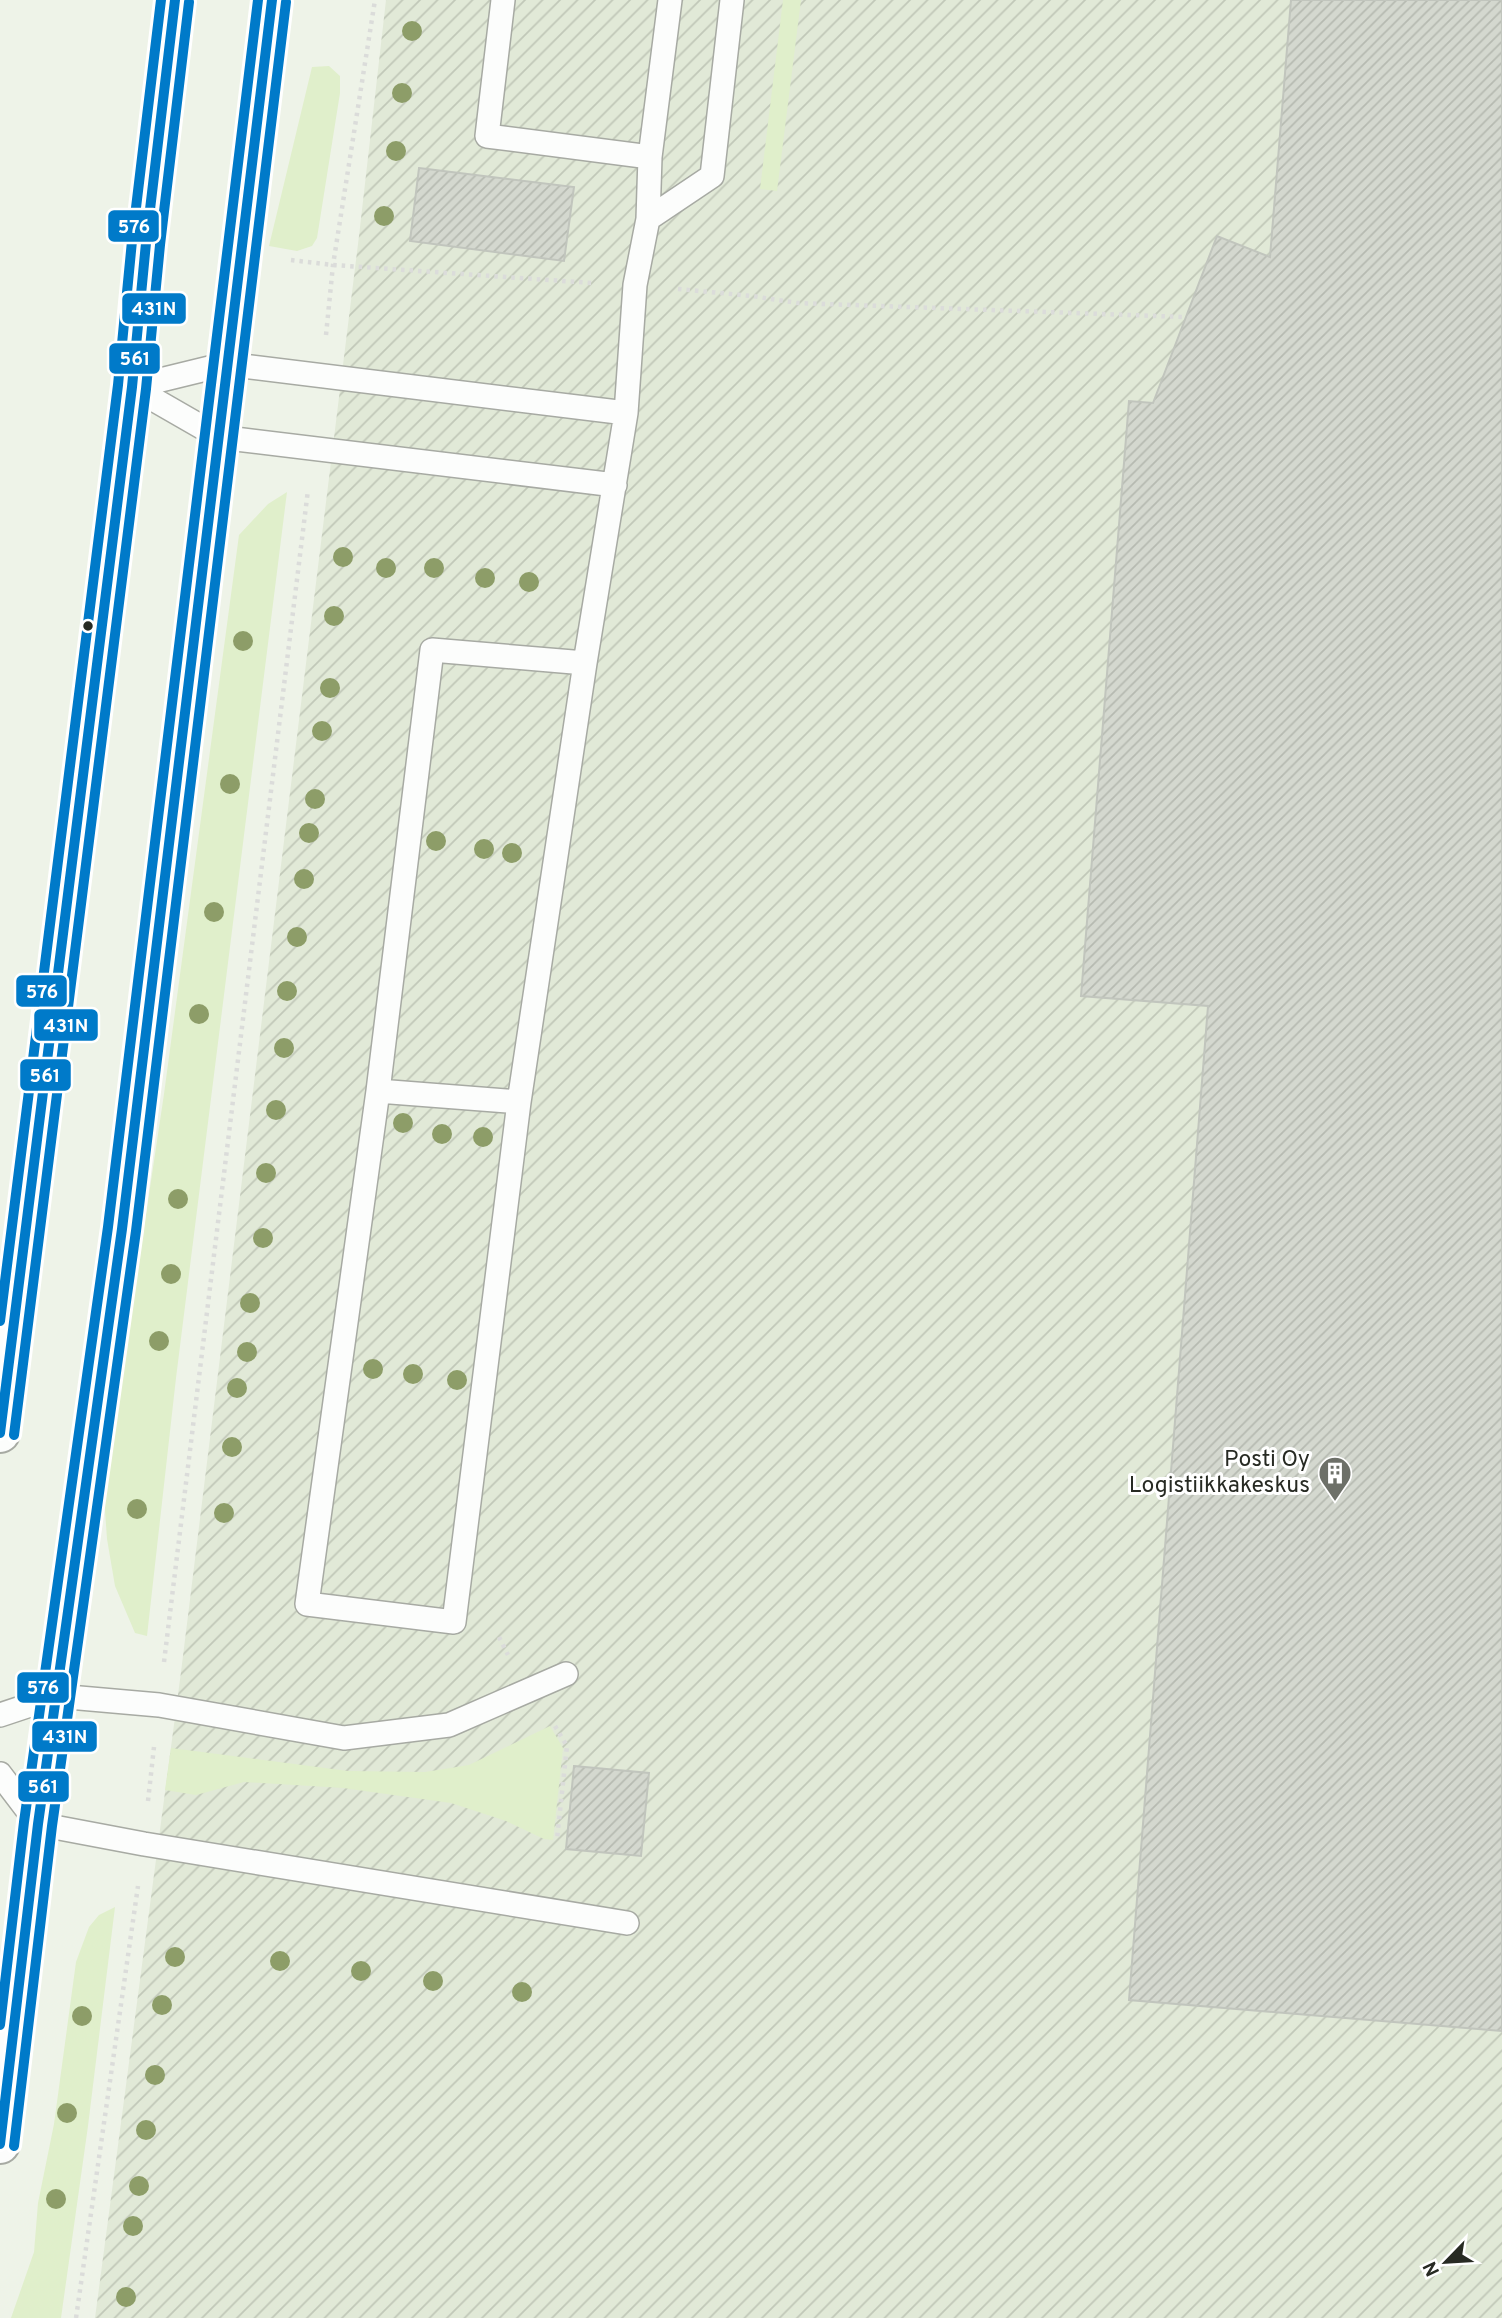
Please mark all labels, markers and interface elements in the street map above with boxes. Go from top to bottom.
line badge: 576 [107,209,160,243]
text: 576 [118,216,150,240]
line badge: 431N [121,292,187,325]
text: 431N [132,298,176,322]
line badge: 561 [108,342,161,375]
text: 561 [120,348,150,372]
unlabelled marker [81,619,95,633]
line badge: 576 [15,974,68,1008]
text: 576 [26,981,58,1005]
line badge: 431N [33,1008,99,1042]
text: 431N [44,1015,88,1039]
line badge: 561 [19,1058,72,1092]
text: 561 [30,1065,60,1089]
place label: Posti Oy Logistiikkakeskus [1129,1446,1310,1501]
building icon: Posti Oy Logistiikkakeskus [1316,1454,1354,1503]
line badge: 576 [16,1671,70,1704]
text: 576 [27,1677,59,1701]
line badge: 431N [31,1720,98,1753]
text: 431N [43,1726,87,1750]
line badge: 561 [17,1770,70,1803]
text: 561 [28,1776,58,1800]
north arrow [1411,2227,1481,2297]
text: N [1419,2257,1446,2280]

